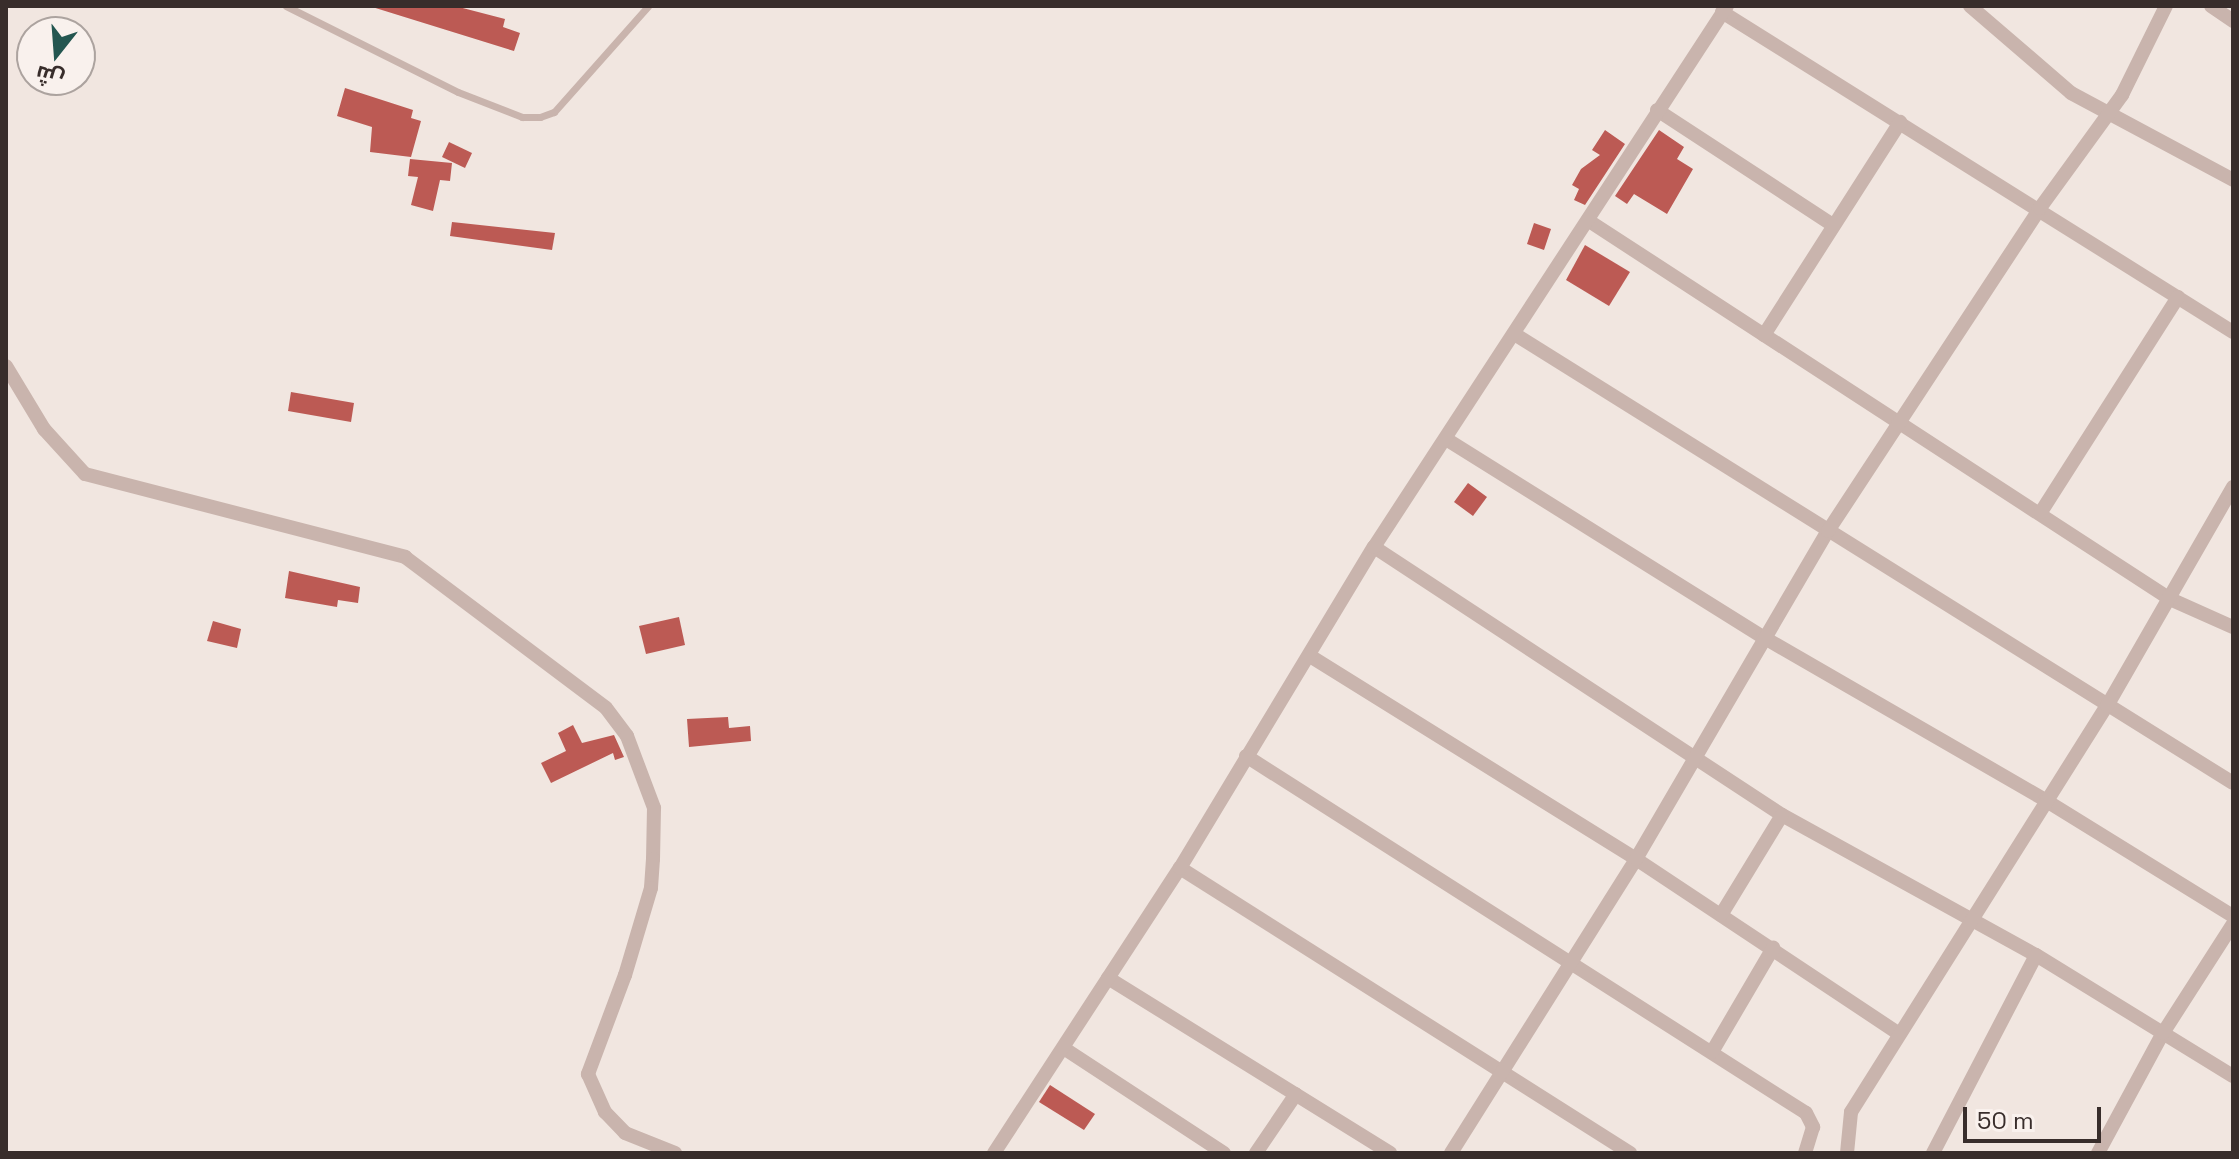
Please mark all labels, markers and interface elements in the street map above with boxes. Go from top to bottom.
north arrow [16,16,96,96]
text: ش [32,60,67,95]
scale bar [1967,1091,2105,1141]
text: 50 m [1977,1105,2034,1136]

